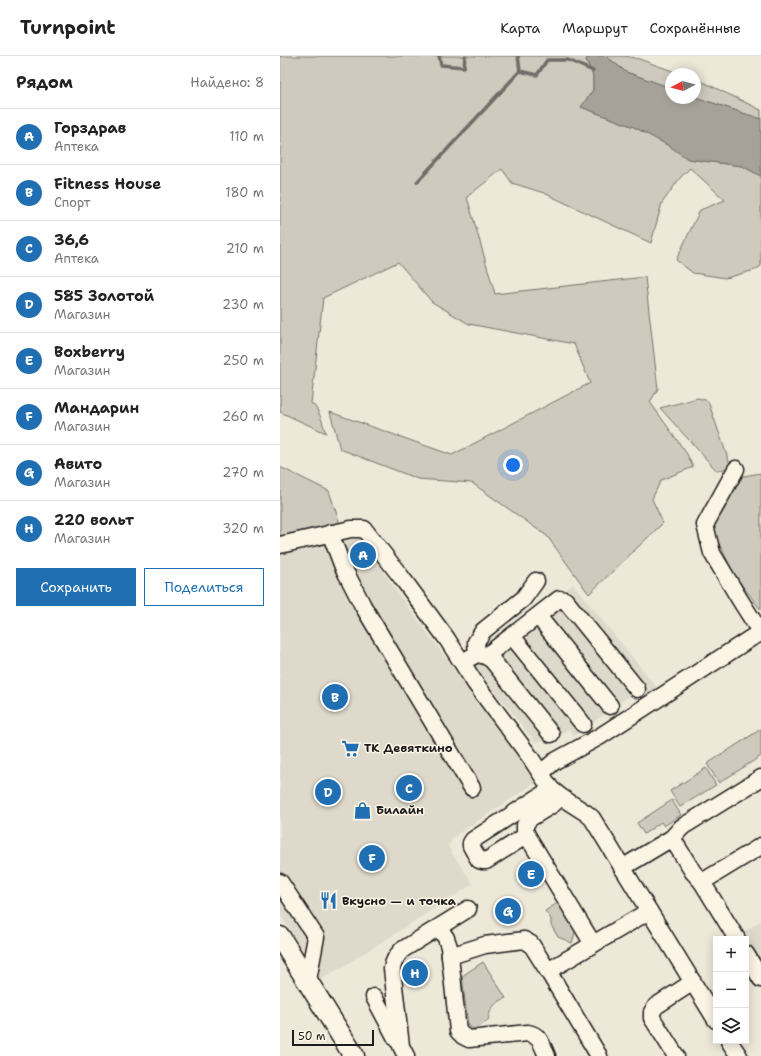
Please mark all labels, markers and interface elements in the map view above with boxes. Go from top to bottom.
text: Turnpoint [20,15,116,40]
text: Карта [500,19,540,37]
text: Маршрут [562,19,628,37]
text: Сохранённые [650,19,741,37]
north arrow [665,68,701,104]
text: Рядом [16,71,73,93]
text: Найдено: 8 [190,74,264,91]
text: Горздрав [54,118,126,138]
text: A [24,128,34,145]
text: 110 m [229,128,264,145]
text: Аптека [54,138,99,155]
text: Fitness House [54,174,161,194]
text: B [25,184,33,201]
text: 180 m [225,184,264,201]
text: Спорт [54,194,90,211]
text: 36,6 [54,230,89,250]
text: C [25,240,33,257]
text: 210 m [226,240,264,257]
text: Аптека [54,250,99,267]
text: 585 Золотой [54,286,154,306]
text: D [24,296,34,313]
text: 230 m [222,296,264,313]
text: Магазин [54,306,110,323]
text: Boxberry [54,342,125,362]
text: E [25,352,33,369]
text: 250 m [223,352,264,369]
text: Магазин [54,362,110,379]
text: Мандарин [54,398,139,418]
text: F [25,408,33,425]
text: 260 m [222,408,264,425]
text: Магазин [54,418,110,435]
text: Авито [54,454,102,474]
your location [503,455,523,475]
text: G [24,464,34,481]
text: 270 m [222,464,264,481]
text: Магазин [54,474,110,491]
text: 220 вольт [54,510,134,530]
text: H [24,520,34,537]
text: 320 m [222,520,264,537]
text: Магазин [54,530,110,547]
pin: A [350,540,376,570]
button: Сохранить [16,568,136,606]
button: Поделиться [144,568,264,606]
pin: B [322,682,348,712]
supermarket icon: ТК Девяткино [341,738,361,758]
place label: ТК Девяткино [364,740,453,756]
pin: C [396,773,422,803]
pin: D [315,777,341,807]
shop icon: Билайн [353,800,373,820]
place label: Билайн [376,802,424,818]
pin: F [359,843,385,873]
pin: E [518,859,544,889]
restaurant icon: Вкусно — и точка [319,891,339,911]
place label: Вкусно — и точка [342,893,457,909]
pin: G [495,896,521,926]
map controls [713,936,749,1044]
button: + [713,936,749,972]
pin: H [402,958,428,988]
button: − [713,972,749,1008]
button: layers [713,1008,749,1044]
scale bar [292,1028,374,1047]
text: 50 m [298,1029,326,1044]

